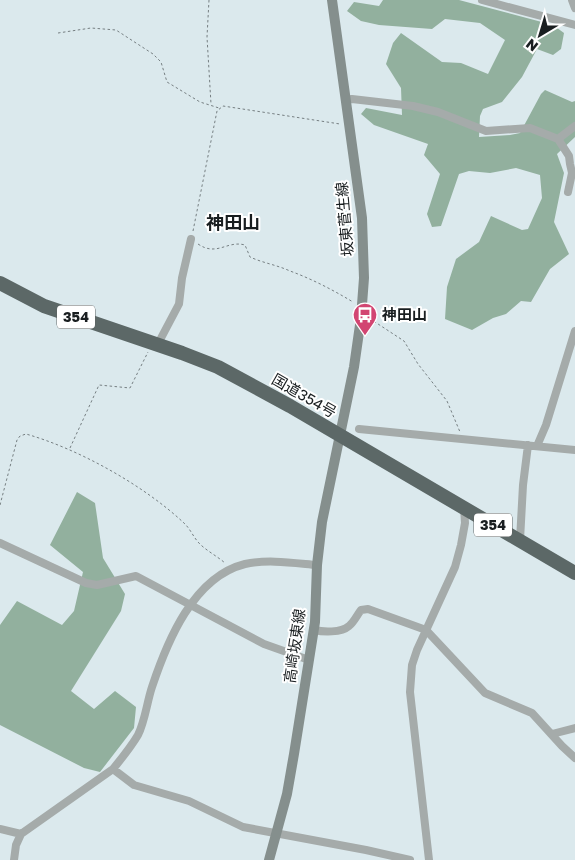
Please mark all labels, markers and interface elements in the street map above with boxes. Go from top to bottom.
north arrow [515,10,565,60]
text: N [522,36,541,56]
street label: 坂東菅生線 [332,181,356,257]
district label: 神田山 [206,211,260,233]
bus stop icon: 神田山 [352,302,378,336]
place label: 神田山 [381,305,427,323]
road number: 354 [57,306,95,328]
street label: 国道354号 [269,369,340,421]
road number: 354 [474,514,512,536]
street label: 高崎坂東線 [280,607,308,684]

